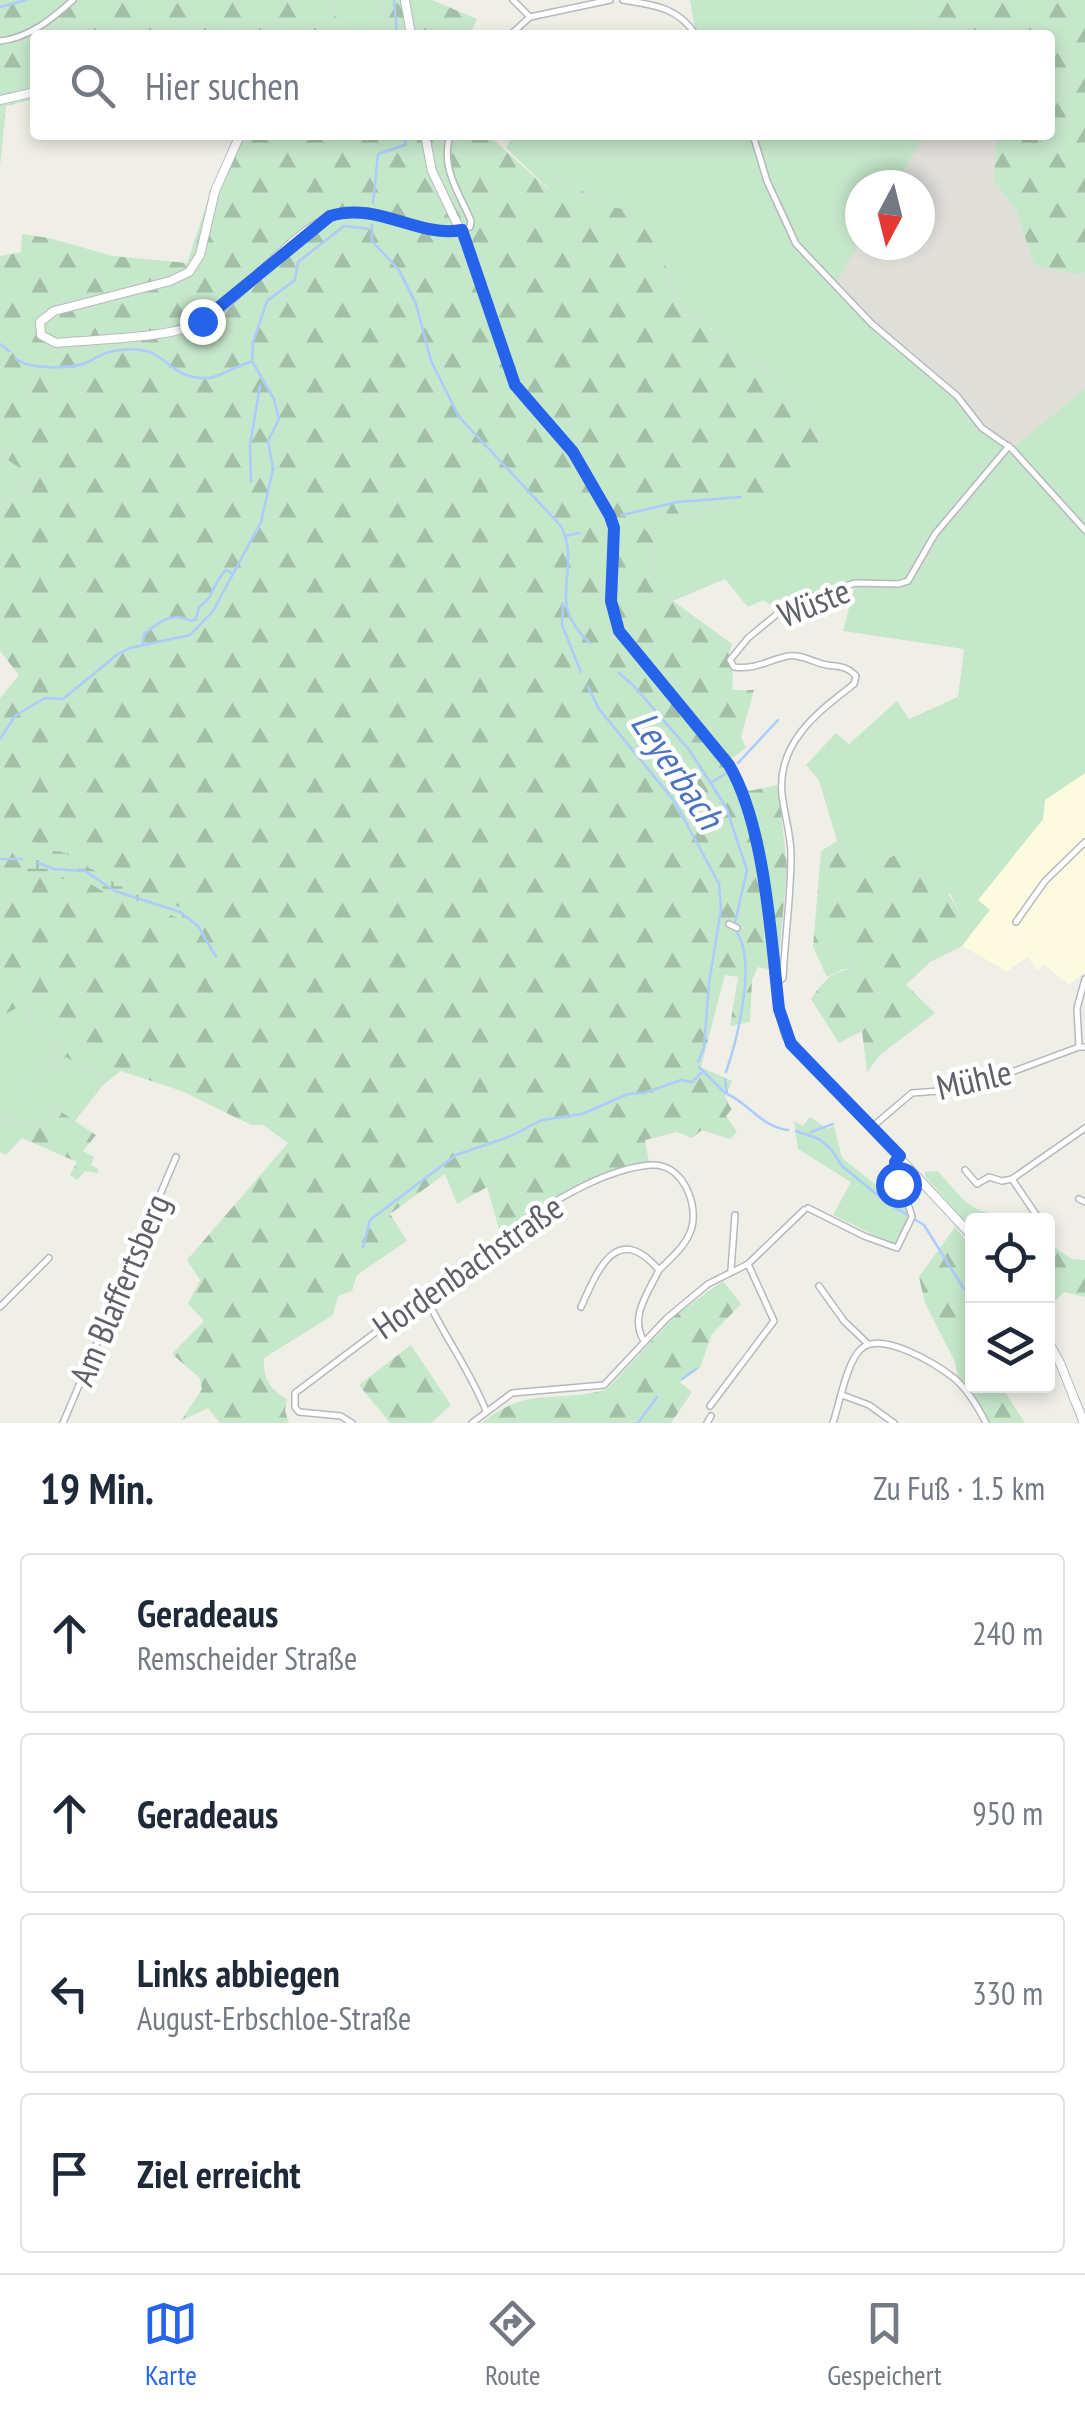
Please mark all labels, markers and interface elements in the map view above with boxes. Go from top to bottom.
search box [30,30,1055,140]
icon: search [65,58,120,113]
text: Hier suchen [145,61,300,110]
north arrow [845,170,935,260]
route end [180,299,226,345]
street label: Wüste [771,567,856,637]
water label: Leyerbach [621,701,737,839]
street label: Mühle [932,1048,1016,1110]
route start [876,1162,922,1208]
street label: Hordenbachstraße [363,1184,572,1349]
street label: Am Blaffertsberg [58,1187,180,1392]
map controls [965,1213,1055,1393]
button: locate [965,1213,1055,1303]
button: layers [965,1303,1055,1393]
text: 19 Min. [40,1461,154,1516]
text: Zu Fuß · 1.5 km [873,1467,1045,1509]
text: Geradeaus [137,1588,278,1637]
icon: ahead [42,1606,97,1661]
text: 240 m [972,1612,1043,1654]
text: Remscheider Straße [137,1637,357,1679]
icon: ahead [42,1786,97,1841]
text: Geradeaus [137,1789,278,1838]
text: 950 m [972,1792,1043,1834]
text: Links abbiegen [137,1948,340,1997]
icon: left [42,1966,97,2021]
text: 330 m [972,1972,1043,2014]
text: August-Erbschloe-Straße [137,1997,411,2039]
icon: arrive [42,2146,97,2201]
text: Ziel erreicht [137,2149,301,2198]
tab: Karte [143,2296,198,2393]
tab: Route [485,2296,541,2393]
tab: Gespeichert [827,2296,942,2393]

